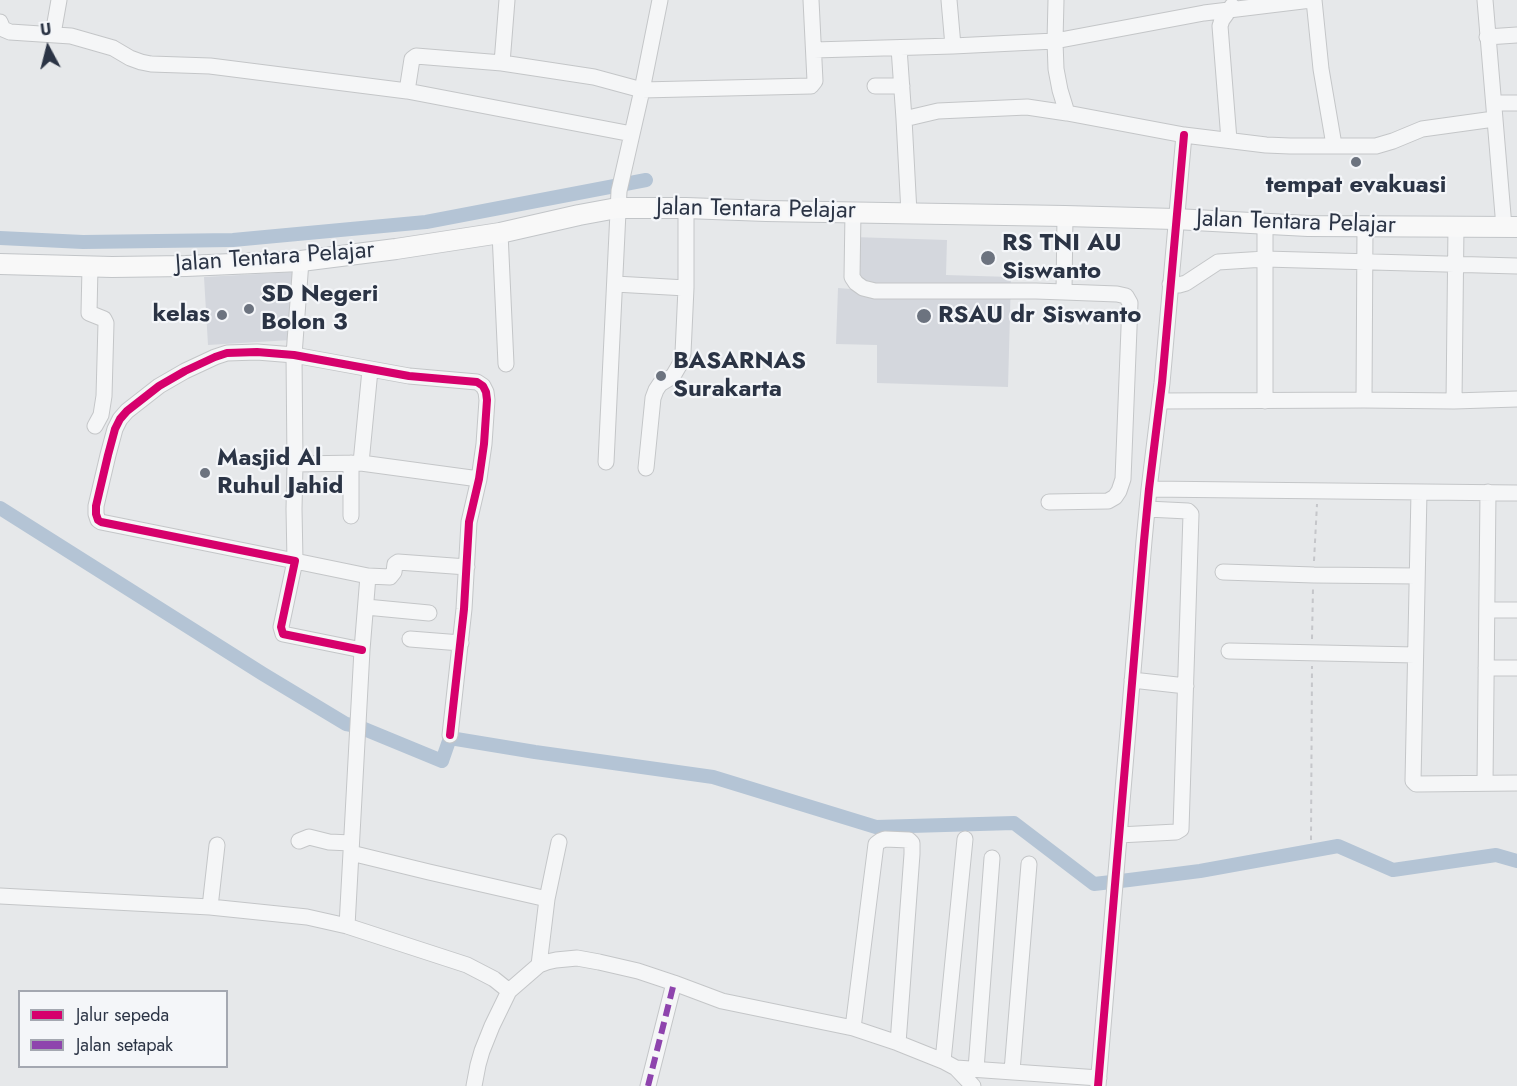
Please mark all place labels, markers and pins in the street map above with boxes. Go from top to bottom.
marker: tempat evakuasi [1349,155,1363,169]
place label: tempat evakuasi [1266,172,1446,200]
place label: RS TNI AU Siswanto [1002,230,1122,286]
marker: RS TNI AU Siswanto [979,249,997,267]
place label: SD Negeri Bolon 3 [261,281,378,337]
place label: kelas [152,301,210,329]
marker: SD Negeri Bolon 3 [242,302,256,316]
place label: RSAU dr Siswanto [938,302,1141,330]
marker: RSAU dr Siswanto [915,307,933,325]
marker: kelas [215,308,229,322]
place label: BASARNAS Surakarta [673,348,806,404]
marker: BASARNAS Surakarta [654,369,668,383]
place label: Masjid Al Ruhul Jahid [217,445,343,501]
marker: Masjid Al Ruhul Jahid [198,466,212,480]

